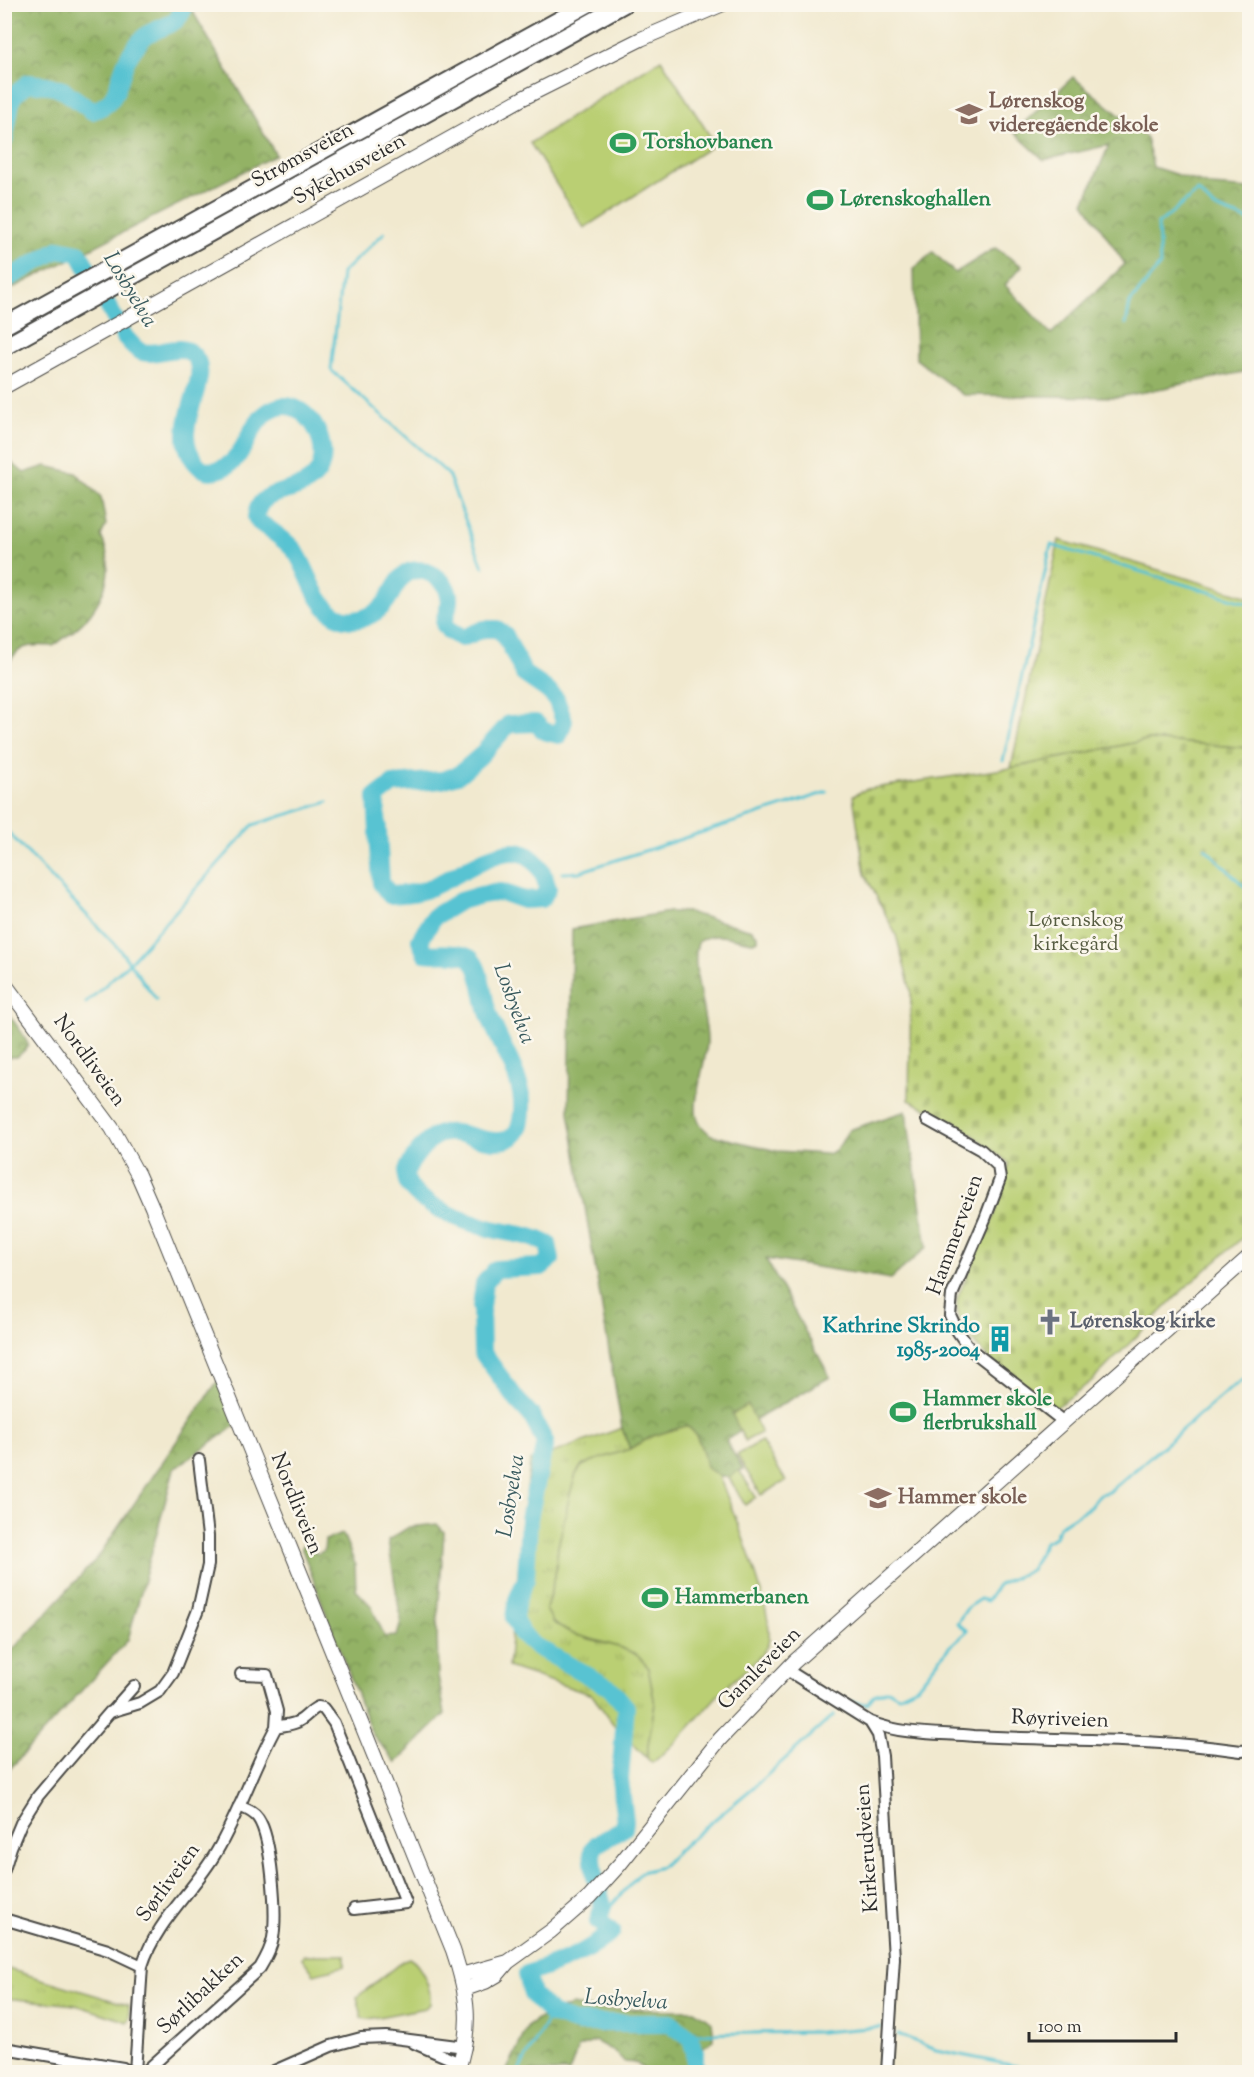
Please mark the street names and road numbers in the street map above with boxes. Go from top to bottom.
street label: Strømsveien [246,116,360,196]
street label: Sykehusveien [288,127,412,213]
street label: Nordliveien [45,1009,133,1113]
street label: Hammerveien [920,1170,992,1300]
street label: Nordliveien [262,1448,330,1560]
street label: Gamleveien [711,1620,809,1718]
street label: Røyriveien [1011,1703,1109,1737]
street label: Kirkerudveien [849,1782,887,1914]
street label: Sørliveien [130,1837,208,1929]
street label: Sørlibakken [151,1946,251,2042]

